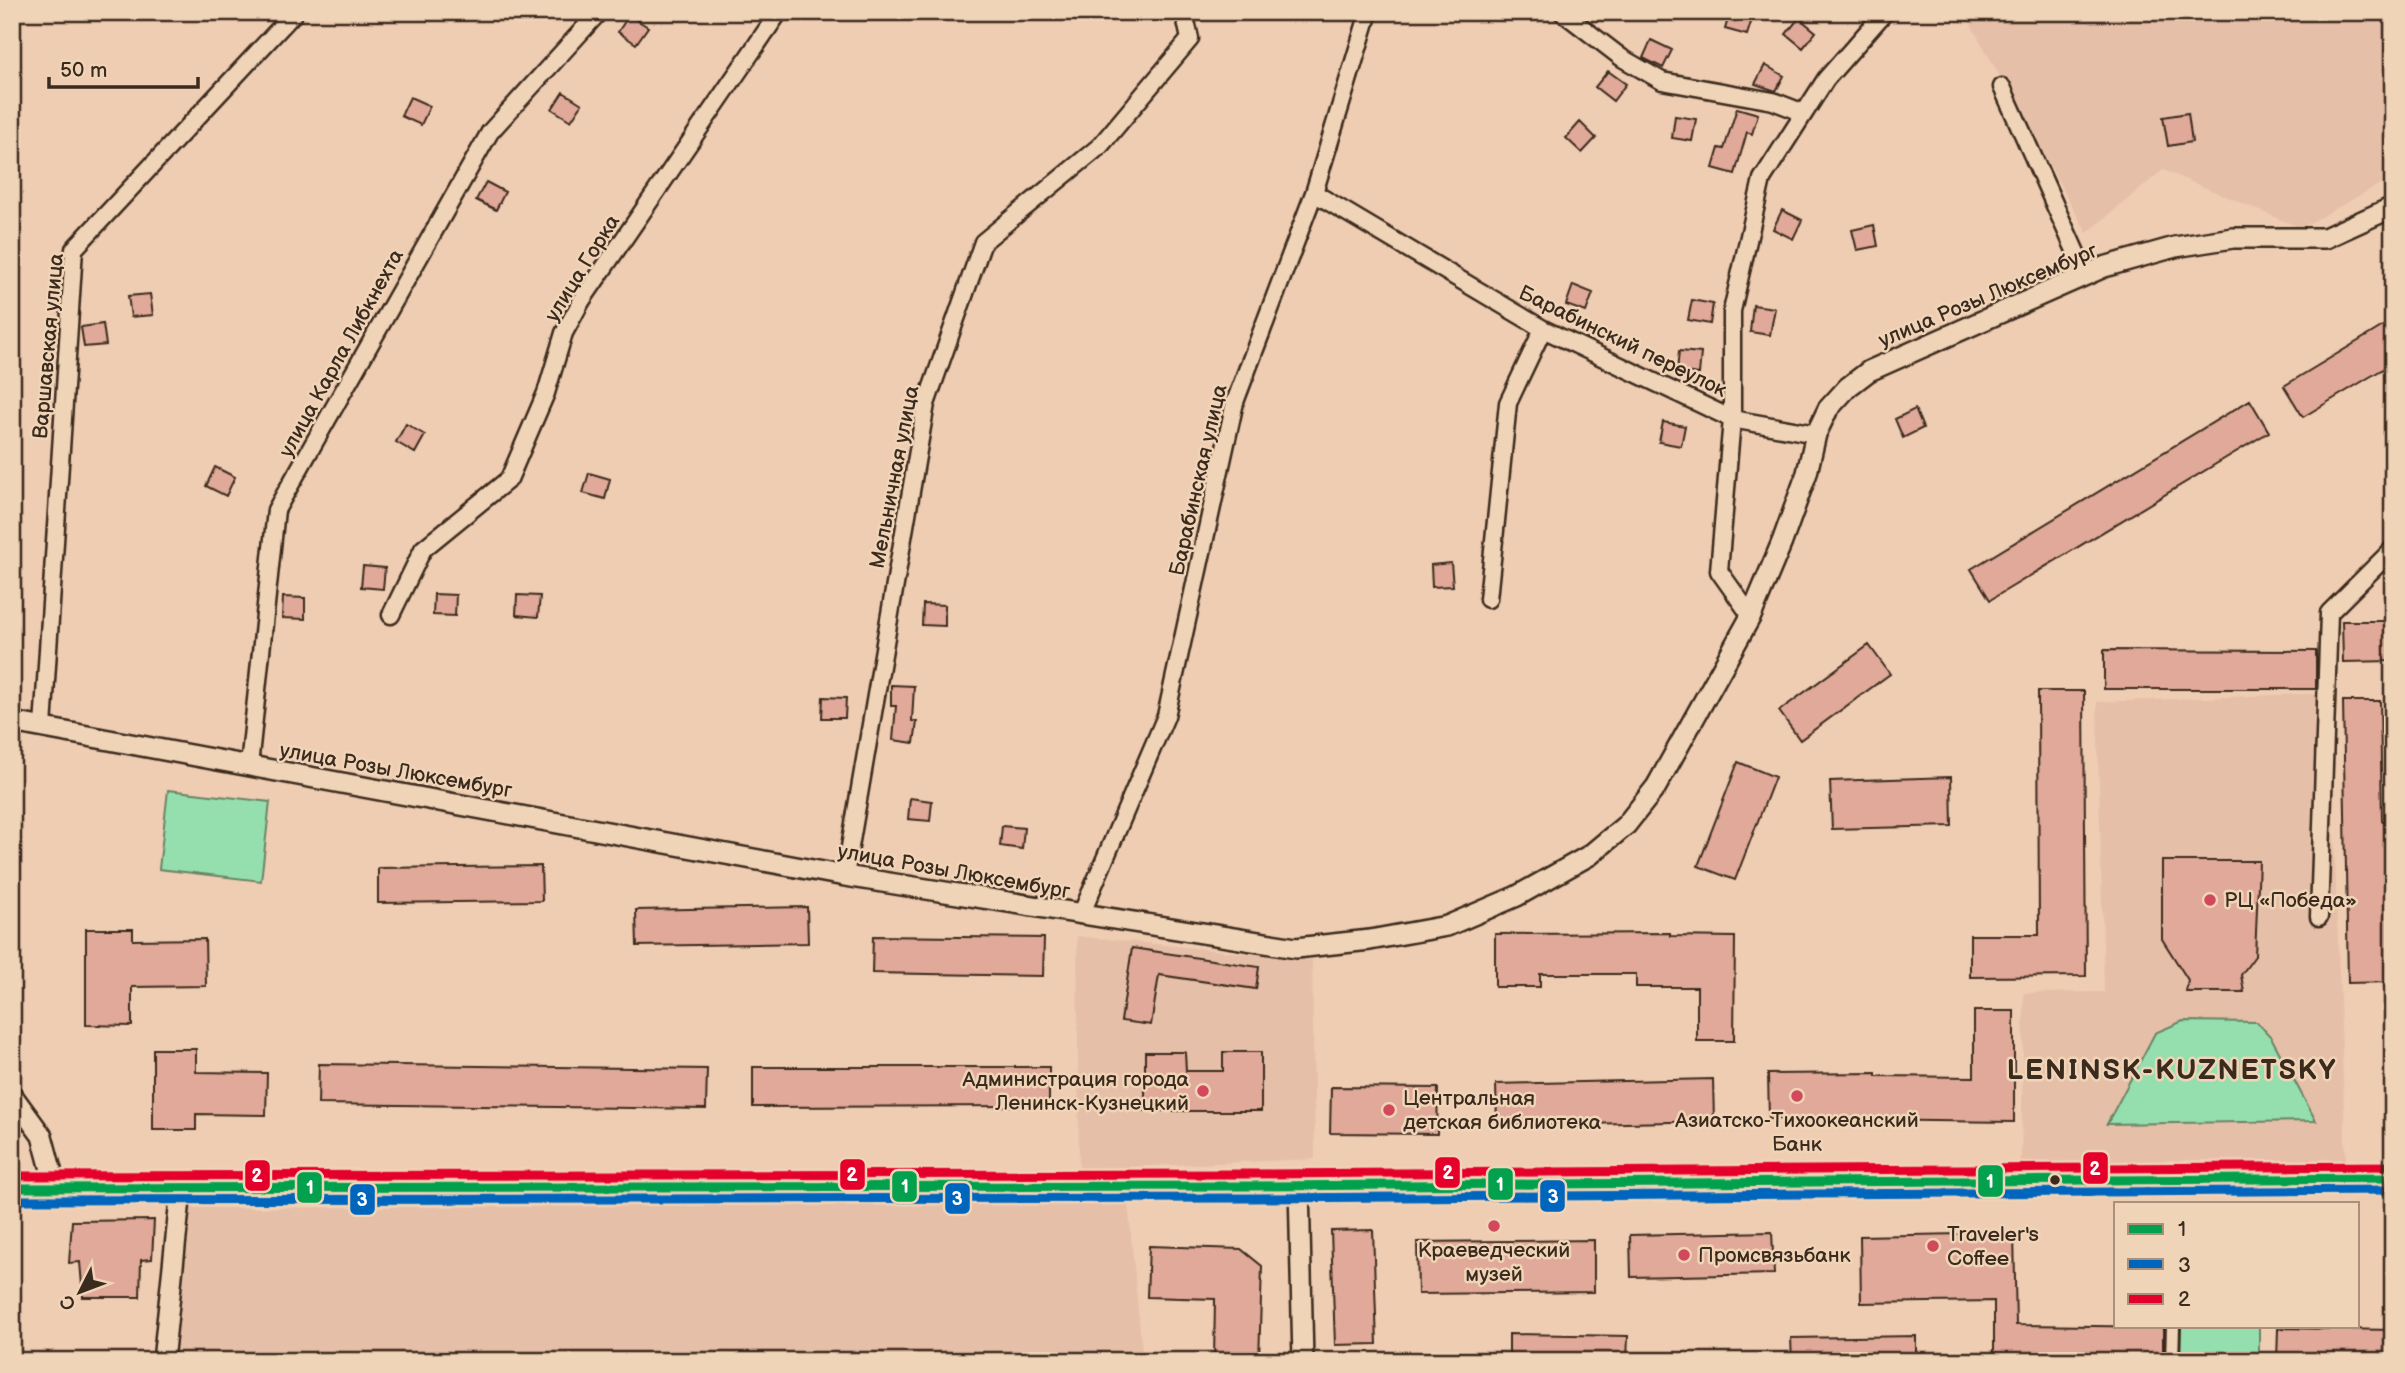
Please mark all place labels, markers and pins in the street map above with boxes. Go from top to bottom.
place label: РЦ «Победа» [2224,888,2357,913]
marker: РЦ «Победа» [2202,892,2218,908]
place label: Администрация города Ленинск-Кузнецкий [962,1067,1190,1116]
marker: Администрация города Ленинск-Кузнецкий [1195,1083,1211,1099]
place label: Центральная детская библиотека [1403,1086,1602,1135]
marker: Азиатско-Тихоокеанский Банк [1789,1088,1805,1104]
marker: Центральная детская библиотека [1381,1102,1397,1118]
place label: Азиатско-Тихоокеанский Банк [1674,1108,1919,1157]
unlabelled marker [2048,1173,2062,1187]
marker: Краеведческий музей [1486,1218,1502,1234]
place label: Traveler's Coffee [1947,1222,2039,1271]
place label: Краеведческий музей [1418,1238,1570,1287]
marker: Traveler's Coffee [1925,1238,1941,1254]
place label: Промсвязьбанк [1698,1243,1851,1268]
marker: Промсвязьбанк [1676,1247,1692,1263]

